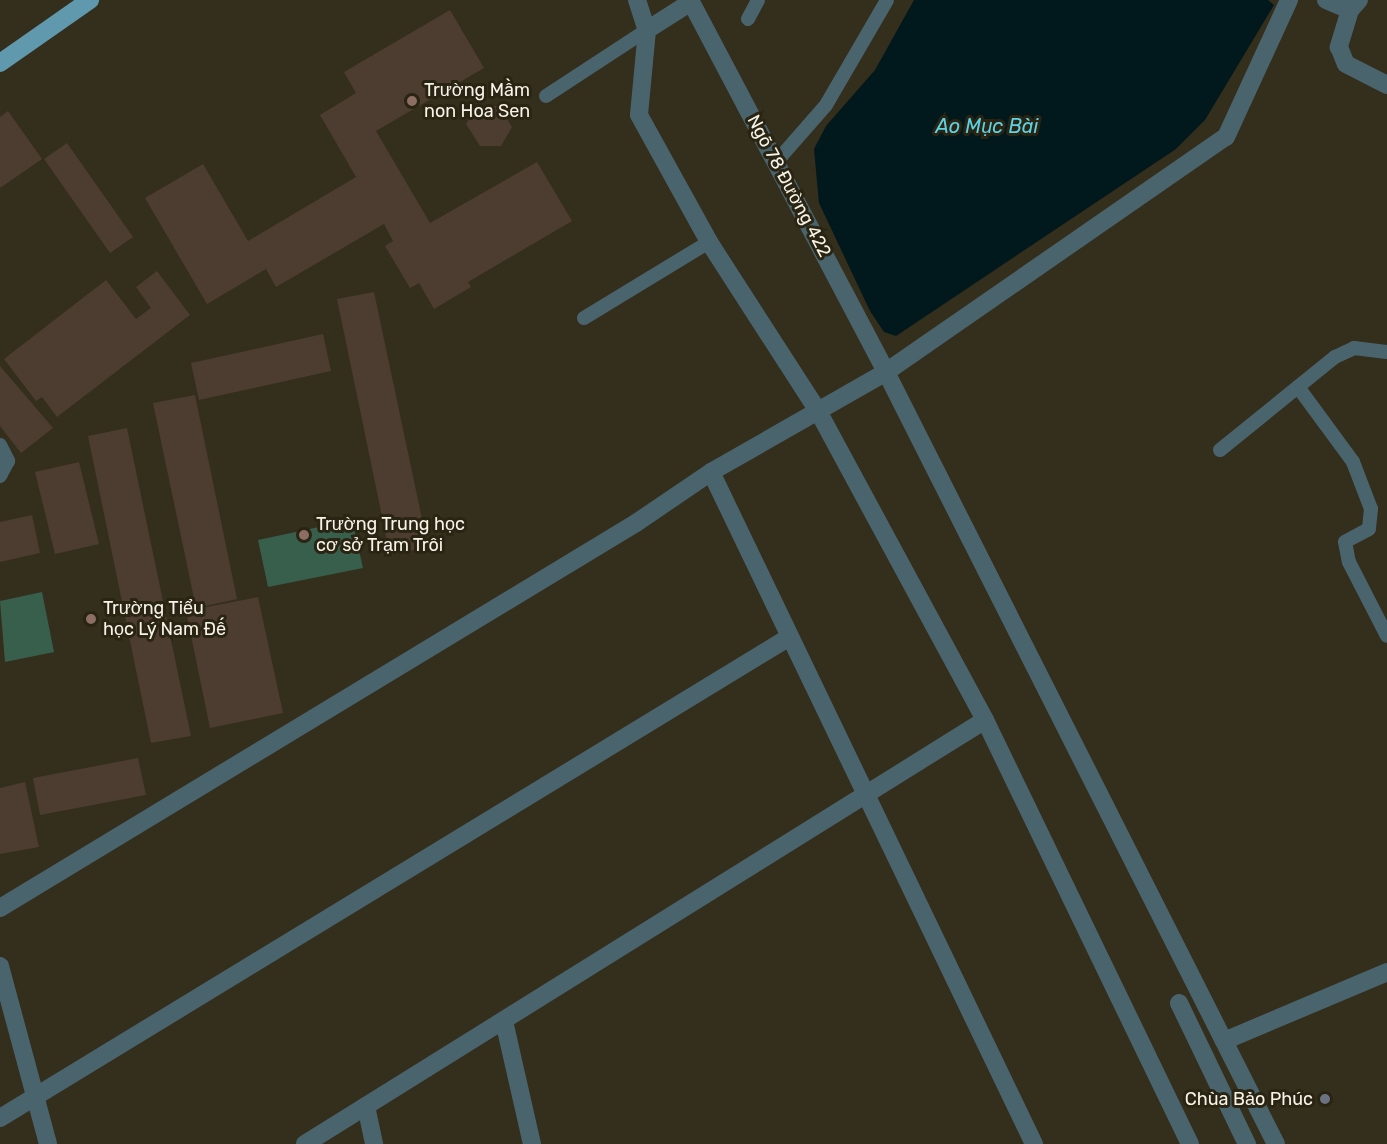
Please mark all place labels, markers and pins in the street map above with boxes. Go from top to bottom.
place label: Trường Mầm non Hoa Sen [424,80,530,122]
marker: Trường Mầm non Hoa Sen [405,94,419,108]
place label: Trường Trung học cơ sở Trạm Trôi [316,514,465,556]
marker: Trường Trung học cơ sở Trạm Trôi [297,528,311,542]
place label: Trường Tiểu học Lý Nam Đế [103,598,227,640]
marker: Trường Tiểu học Lý Nam Đế [84,612,98,626]
place label: Chùa Bảo Phúc [1185,1088,1313,1110]
marker: Chùa Bảo Phúc [1318,1092,1332,1106]

